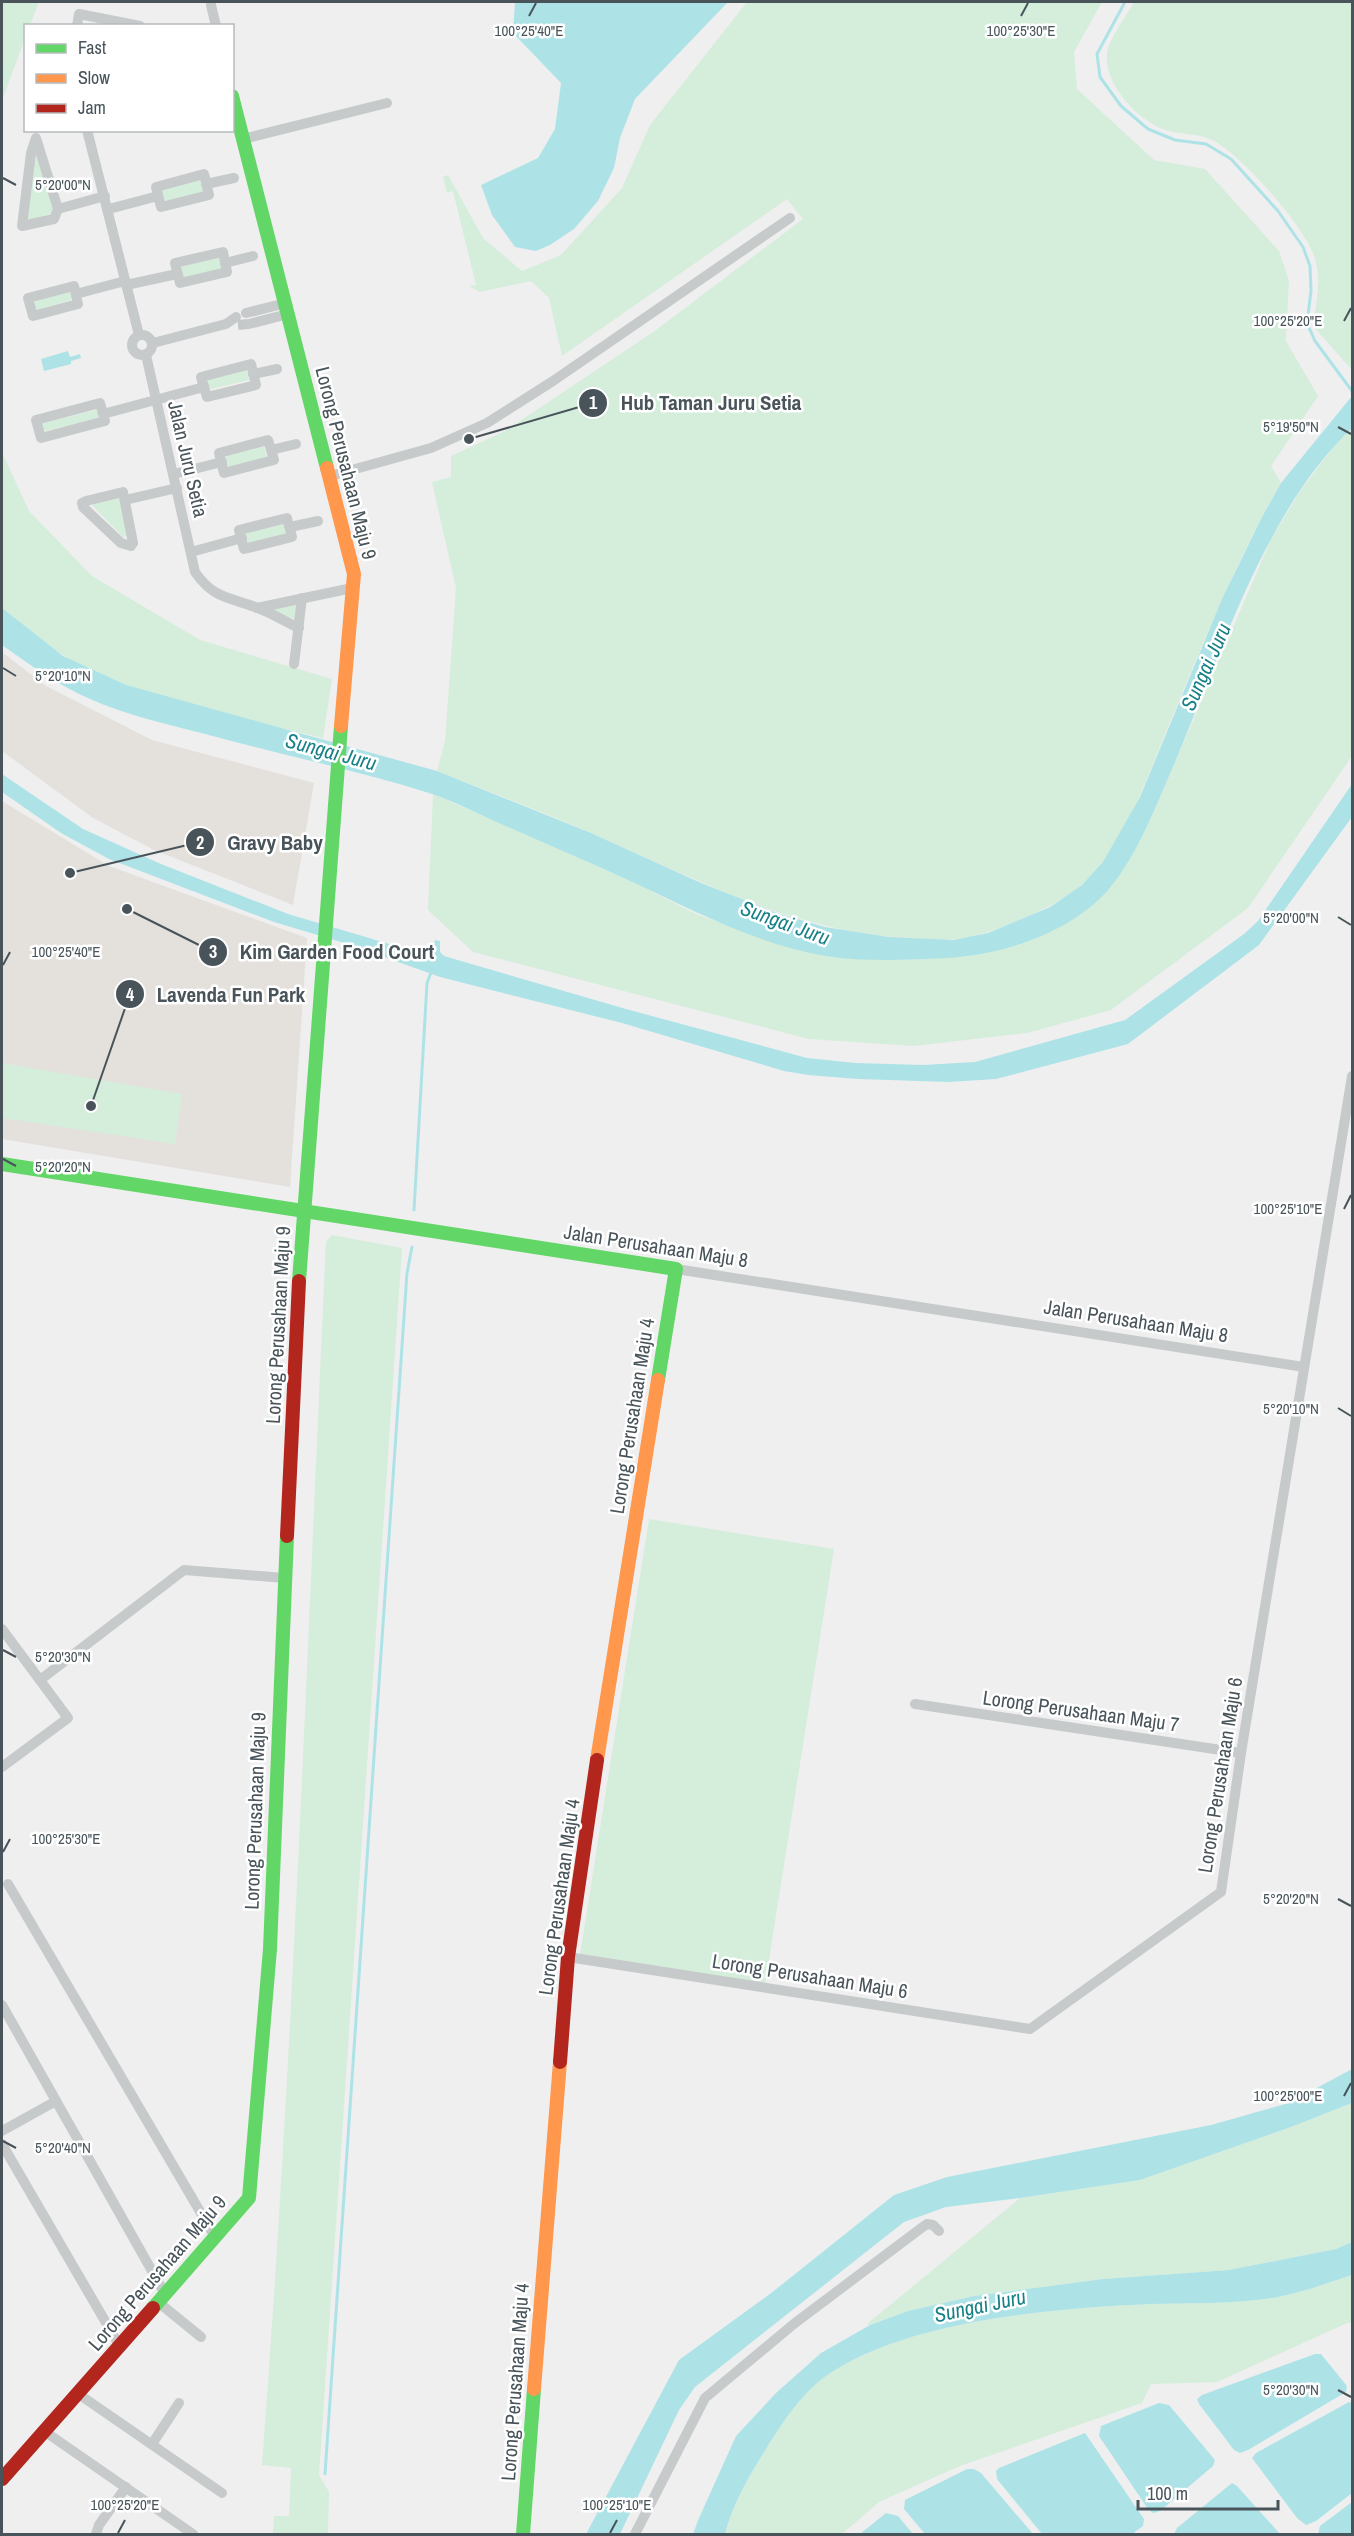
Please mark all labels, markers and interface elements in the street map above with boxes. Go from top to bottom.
text: 100°25'40"E [495,20,563,41]
text: 100°25'30"E [987,20,1055,41]
legend [24,24,234,132]
text: Fast [78,35,106,60]
text: Slow [78,65,110,90]
text: Jam [78,95,106,120]
text: 5°20'00"N [35,174,91,195]
text: 100°25'20"E [1254,310,1322,331]
street label: Lorong Perusahaan Maju 9 [309,364,384,562]
callout: Hub Taman Juru Setia [578,383,813,422]
text: Hub Taman Juru Setia [621,388,802,417]
text: 1 [589,390,598,415]
street label: Jalan Juru Setia [162,398,215,520]
text: 5°19'50"N [1263,416,1319,437]
water label: Sungai Juru [1173,618,1238,715]
text: 5°20'10"N [35,665,91,686]
water label: Sungai Juru [283,725,380,778]
callout: Gravy Baby [185,823,335,862]
text: Gravy Baby [227,828,323,857]
text: 2 [196,830,204,855]
water label: Sungai Juru [737,893,834,952]
text: 5°20'00"N [1263,907,1319,928]
callout: Kim Garden Food Court [198,933,447,972]
text: Kim Garden Food Court [240,937,434,966]
text: 3 [209,939,217,964]
text: 100°25'40"E [32,941,100,962]
callout: Lavenda Fun Park [115,975,317,1014]
text: Lavenda Fun Park [157,980,306,1009]
text: 4 [126,982,135,1007]
text: 5°20'20"N [35,1156,91,1177]
text: 100°25'10"E [1254,1198,1322,1219]
street label: Jalan Perusahaan Maju 8 [562,1218,750,1273]
street label: Lorong Perusahaan Maju 9 [259,1225,296,1424]
street label: Jalan Perusahaan Maju 8 [1042,1293,1230,1348]
street label: Lorong Perusahaan Maju 4 [603,1316,660,1516]
text: 5°20'10"N [1263,1398,1319,1419]
text: 5°20'30"N [35,1646,91,1667]
street label: Lorong Perusahaan Maju 6 [1191,1675,1248,1875]
street label: Lorong Perusahaan Maju 7 [981,1683,1181,1738]
street label: Lorong Perusahaan Maju 9 [238,1712,271,1910]
street label: Lorong Perusahaan Maju 4 [531,1797,586,1997]
text: 100°25'30"E [32,1828,100,1849]
text: 5°20'20"N [1263,1888,1319,1909]
street label: Lorong Perusahaan Maju 6 [710,1947,910,2004]
text: 100°25'00"E [1254,2085,1322,2106]
text: 5°20'40"N [35,2137,91,2158]
street label: Lorong Perusahaan Maju 9 [82,2189,232,2356]
street label: Lorong Perusahaan Maju 4 [494,2282,535,2482]
water label: Sungai Juru [931,2282,1029,2329]
text: 5°20'30"N [1263,2379,1319,2400]
scale bar [1138,2473,1278,2511]
text: 100 m [1147,2481,1188,2506]
text: 100°25'20"E [91,2494,159,2515]
text: 100°25'10"E [583,2494,651,2515]

